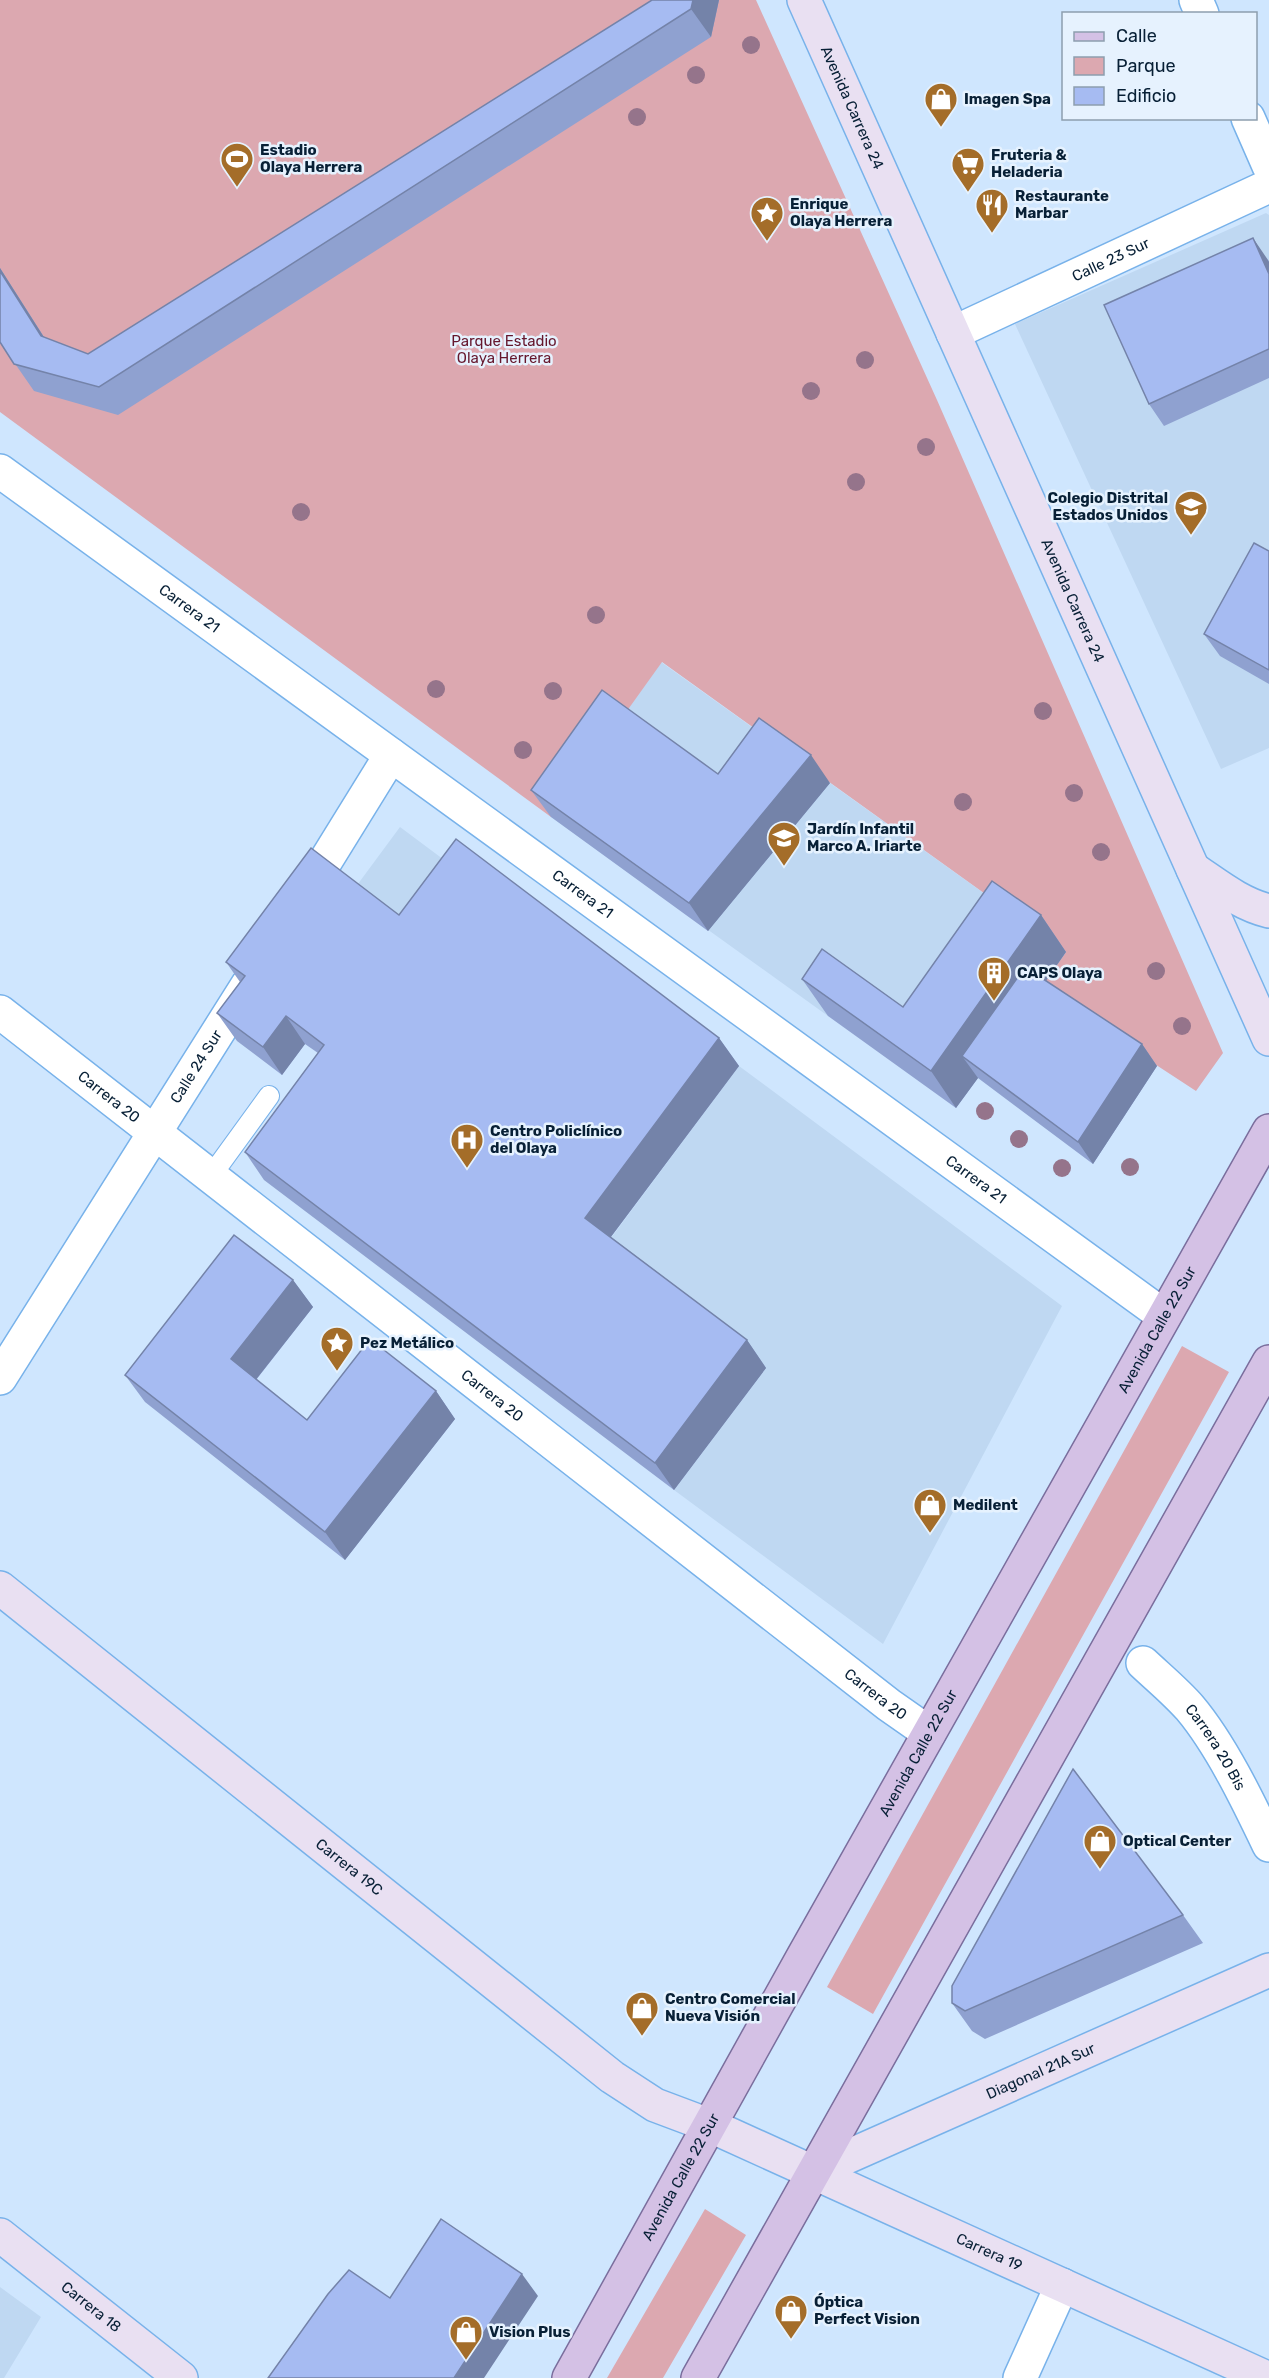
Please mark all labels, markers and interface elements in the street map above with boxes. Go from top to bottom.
legend [1062,12,1257,120]
text: Calle [1116,25,1157,47]
street label: Avenida Carrera 24 [817,43,888,172]
text: Parque [1116,55,1176,77]
shop icon: Imagen Spa [923,81,959,128]
text: Edificio [1116,85,1176,107]
place label: Imagen Spa [964,90,1051,108]
sports icon: Estadio Olaya Herrera [219,141,255,188]
place label: Estadio Olaya Herrera [260,141,362,176]
supermarket icon: Fruteria & Heladeria [950,146,986,193]
place label: Fruteria & Heladeria [991,146,1067,181]
restaurant icon: Restaurante Marbar [974,187,1010,234]
place label: Restaurante Marbar [1015,187,1109,222]
place icon: Enrique Olaya Herrera [749,195,785,242]
place label: Enrique Olaya Herrera [790,195,892,230]
street label: Calle 23 Sur [1069,234,1153,285]
park label: Parque Estadio Olaya Herrera [451,332,557,367]
place label: Colegio Distrital Estados Unidos [1047,489,1168,524]
school or university icon: Colegio Distrital Estados Unidos [1173,489,1209,536]
street label: Avenida Carrera 24 [1037,536,1108,665]
street label: Carrera 21 [155,580,223,637]
school or university icon: Jardín Infantil Marco A. Iriarte [766,820,802,867]
place label: Jardín Infantil Marco A. Iriarte [807,820,922,855]
street label: Carrera 21 [549,866,617,922]
building icon: CAPS Olaya [976,955,1012,1002]
place label: CAPS Olaya [1017,964,1103,982]
street label: Calle 24 Sur [166,1026,226,1107]
street label: Carrera 20 [74,1067,143,1127]
hospital icon: Centro Policlínico del Olaya [449,1122,485,1169]
place label: Centro Policlínico del Olaya [490,1122,622,1157]
street label: Carrera 21 [942,1151,1010,1208]
street label: Avenida Calle 22 Sur [1114,1263,1200,1396]
place icon: Pez Metálico [319,1325,355,1372]
place label: Pez Metálico [360,1334,454,1352]
street label: Carrera 20 [457,1366,527,1425]
shop icon: Medilent [912,1487,948,1534]
place label: Medilent [953,1496,1018,1514]
street label: Carrera 20 [841,1665,910,1724]
street label: Avenida Calle 22 Sur [875,1686,961,1819]
street label: Carrera 20 Bis [1181,1700,1250,1794]
shop icon: Optical Center [1082,1823,1118,1870]
place label: Optical Center [1123,1832,1232,1850]
street label: Carrera 19C [312,1835,386,1899]
shop icon: Centro Comercial Nueva Visión [624,1990,660,2037]
place label: Centro Comercial Nueva Visión [665,1990,795,2025]
street label: Diagonal 21A Sur [983,2039,1098,2103]
street label: Avenida Calle 22 Sur [638,2110,723,2244]
street label: Carrera 19 [953,2229,1025,2275]
street label: Carrera 18 [57,2278,125,2336]
shop icon: Óptica Perfect Vision [773,2293,809,2340]
place label: Óptica Perfect Vision [814,2293,920,2328]
shop icon: Vision Plus [448,2314,484,2361]
place label: Vision Plus [489,2323,570,2341]

